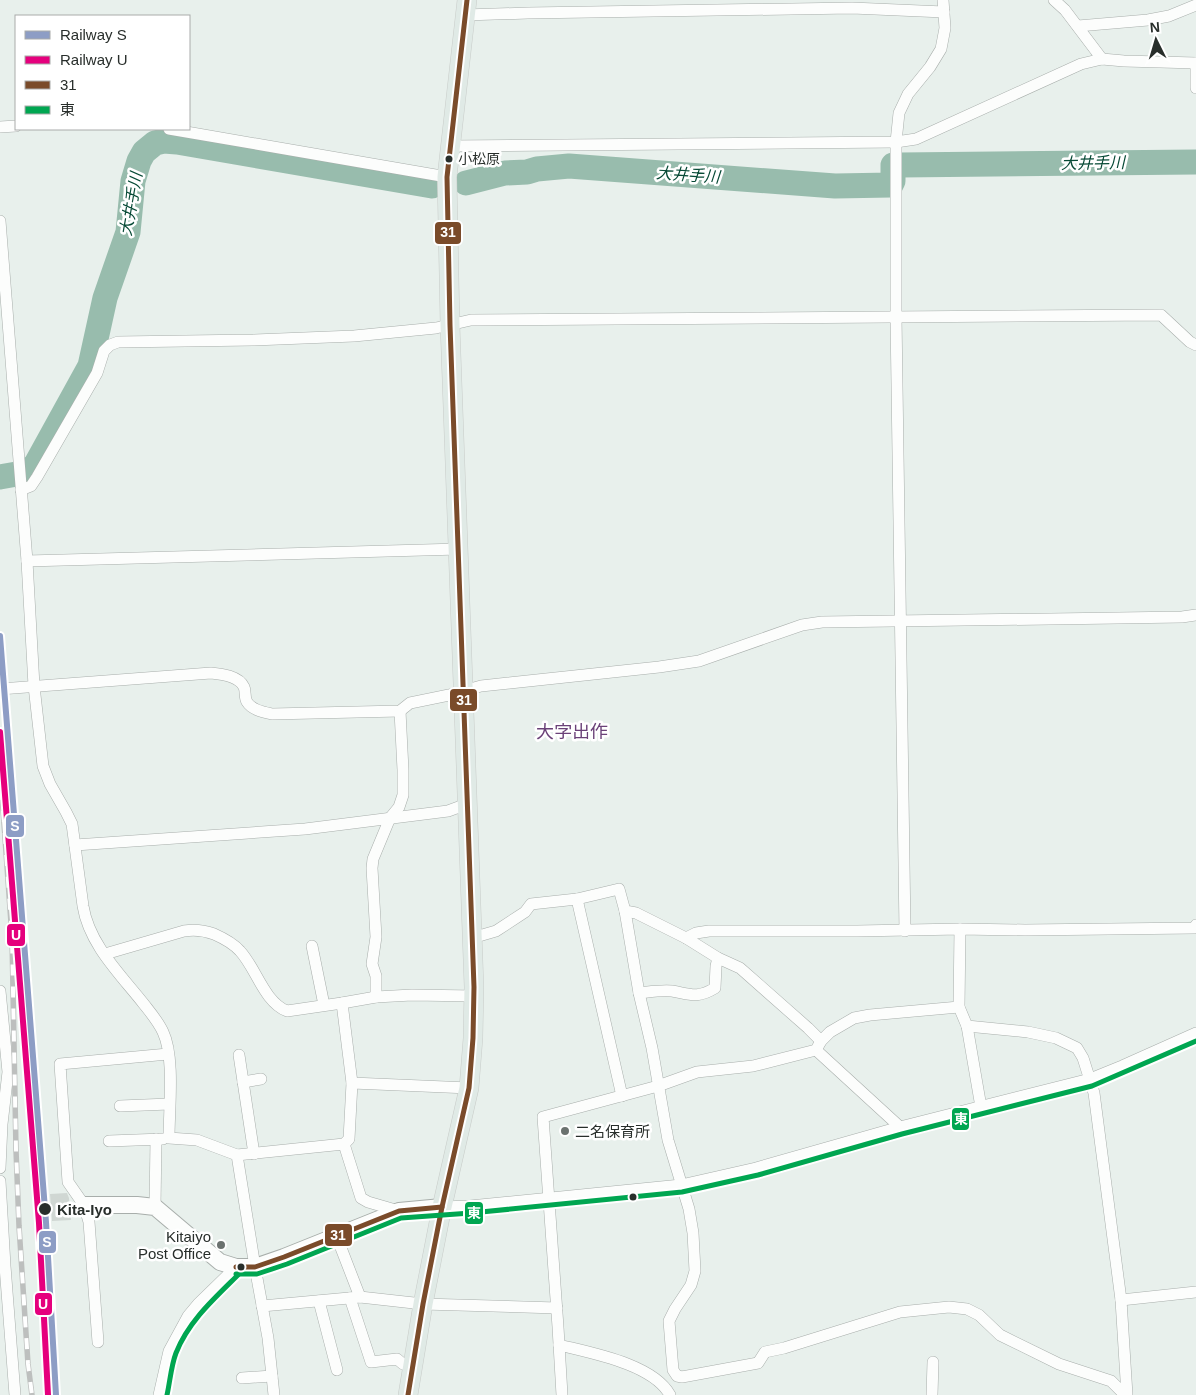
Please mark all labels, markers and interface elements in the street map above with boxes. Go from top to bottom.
legend [15,15,190,130]
north arrow [1131,15,1181,65]
text: N [1149,19,1161,35]
text: Railway S [60,26,127,43]
text: Railway U [60,51,128,68]
text: 31 [60,76,77,93]
text: 東 [60,101,75,118]
place label: 小松原 [458,151,500,167]
marker: 小松原 [444,154,454,164]
water label: 大井手川 [1061,154,1127,172]
water label: 大井手川 [655,164,723,186]
water label: 大井手川 [117,169,145,237]
line badge: 31 [434,221,462,245]
text: 31 [440,224,456,240]
line badge: 31 [449,688,478,712]
text: 31 [456,692,472,708]
district label: 大字出作 [536,722,608,742]
line badge: S [5,814,25,838]
text: S [10,818,20,834]
line badge: U [6,923,26,947]
text: U [11,927,21,943]
line badge: 東 [951,1107,970,1131]
text: 東 [954,1111,968,1127]
place label: 二名保育所 [575,1123,650,1140]
marker: 二名保育所 [559,1125,571,1137]
unlabelled marker [628,1192,638,1202]
marker: Kita-Iyo [37,1201,53,1217]
place label: Kita-Iyo [57,1201,112,1218]
line badge: 東 [464,1201,484,1225]
text: 東 [467,1205,481,1221]
line badge: 31 [324,1223,353,1247]
text: 31 [330,1227,346,1243]
place label: Kitaiyo Post Office [138,1228,211,1262]
line badge: S [38,1230,57,1254]
text: S [42,1234,52,1250]
marker: Kitaiyo Post Office [215,1239,227,1251]
unlabelled marker [236,1262,246,1272]
line badge: U [34,1292,53,1316]
text: U [38,1296,48,1312]

